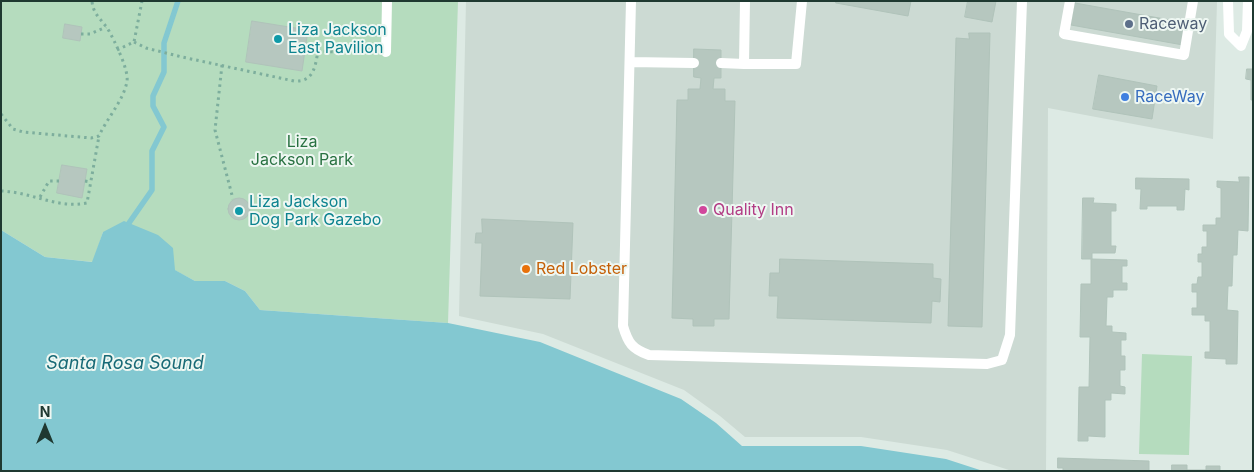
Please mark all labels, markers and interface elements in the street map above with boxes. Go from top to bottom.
place label: Raceway [1139,14,1207,34]
marker: Raceway [1123,18,1135,30]
place label: Liza Jackson East Pavilion [288,20,387,58]
marker: Liza Jackson East Pavilion [272,33,284,45]
place label: RaceWay [1135,87,1205,107]
marker: RaceWay [1119,91,1131,103]
park label: Liza Jackson Park [251,132,353,170]
place label: Liza Jackson Dog Park Gazebo [249,192,381,230]
place label: Quality Inn [713,200,794,220]
marker: Quality Inn [697,204,709,216]
marker: Liza Jackson Dog Park Gazebo [233,205,245,217]
place label: Red Lobster [536,259,627,279]
marker: Red Lobster [520,263,532,275]
water label: Santa Rosa Sound [46,353,204,375]
north arrow [20,402,70,452]
text: N [40,403,50,420]

